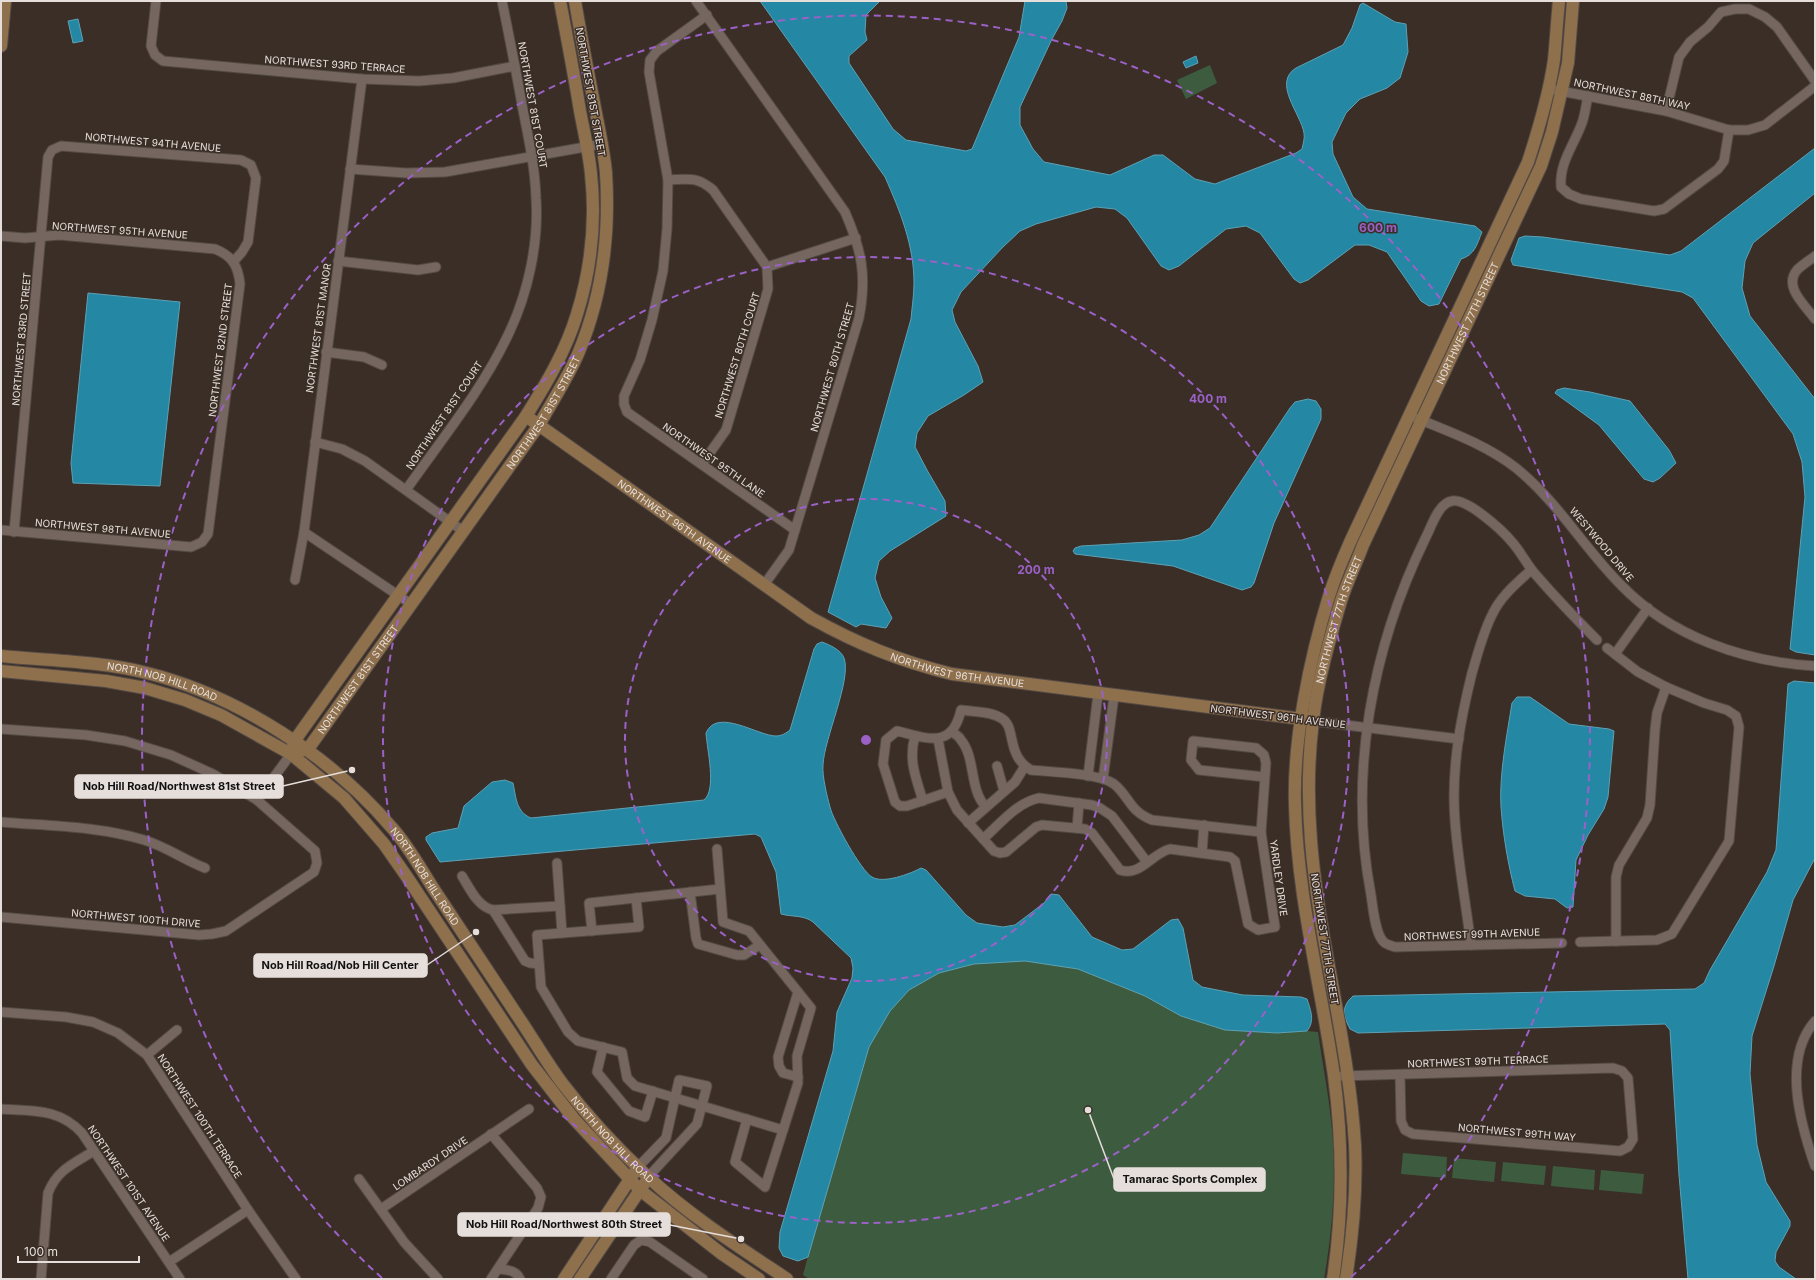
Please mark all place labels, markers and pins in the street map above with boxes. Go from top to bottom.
centre of rings [859,733,873,747]
callout: Nob Hill Road/Northwest 81st Street [75,775,283,798]
callout: Nob Hill Road/Nob Hill Center [254,954,427,977]
callout: Tamarac Sports Complex [1114,1168,1265,1191]
callout: Nob Hill Road/Northwest 80th Street [458,1213,670,1236]

